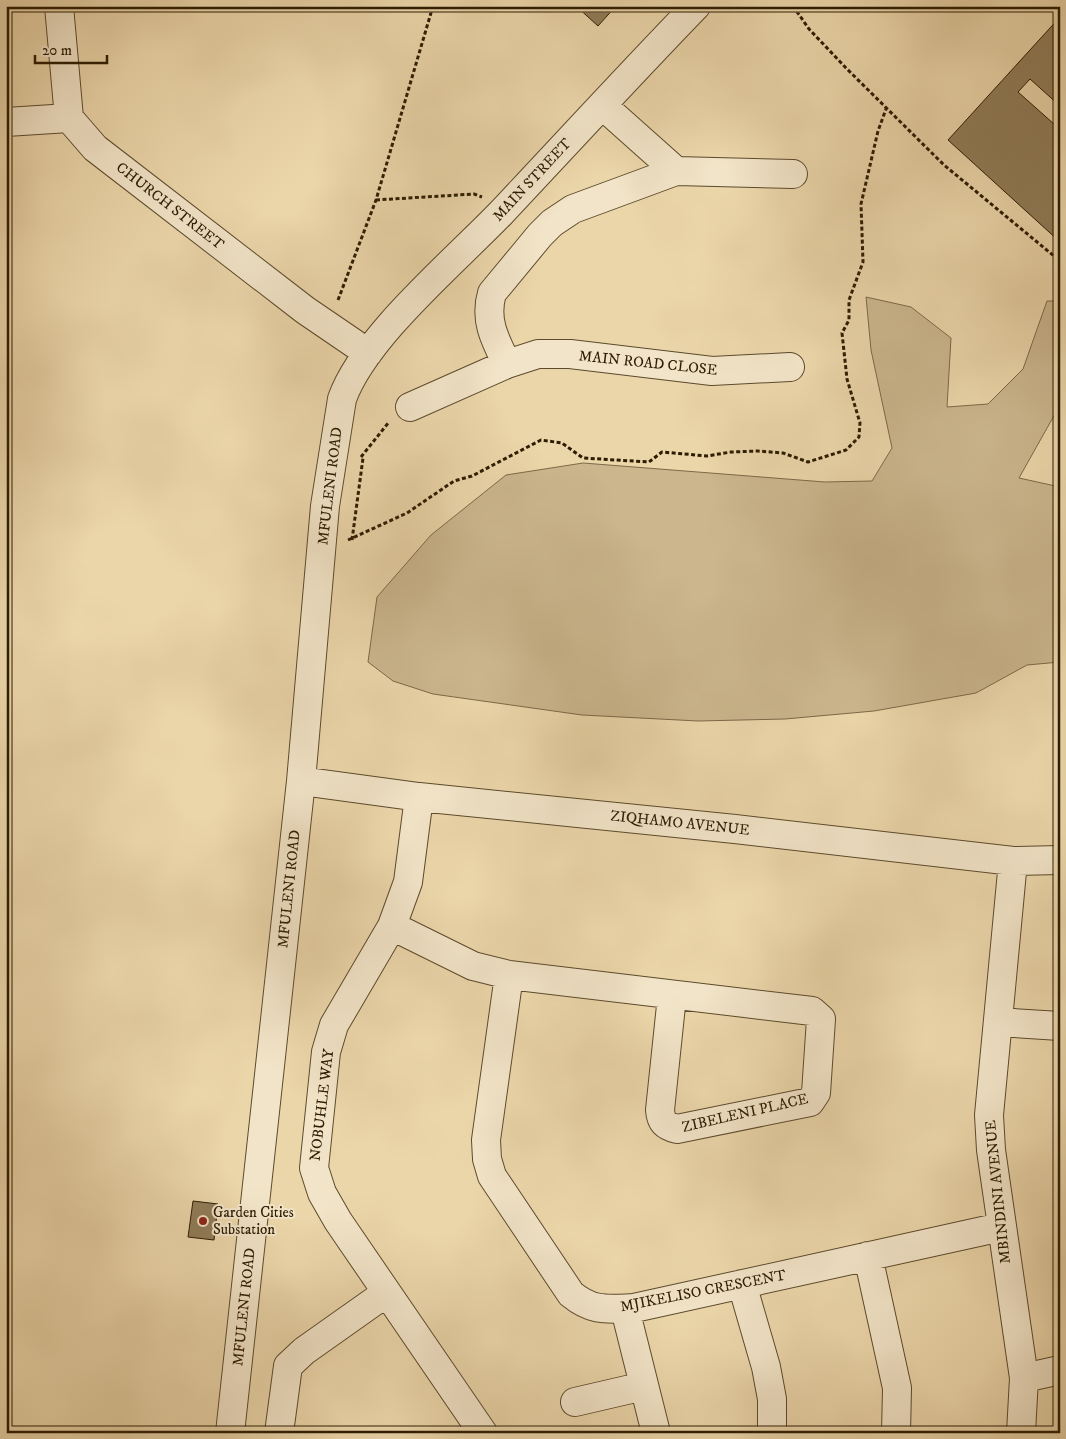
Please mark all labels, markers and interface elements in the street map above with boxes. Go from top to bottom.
scale bar [35,32,108,64]
text: 20 m [42,41,72,60]
street label: MAIN STREET [489,134,576,226]
street label: CHURCH STREET [112,158,228,254]
street label: MAIN ROAD CLOSE [578,346,719,380]
street label: MFULENI ROAD [313,426,347,546]
street label: ZIQHAMO AVENUE [609,806,751,840]
street label: MFULENI ROAD [273,829,305,949]
street label: NOBUHLE WAY [306,1047,338,1162]
street label: ZIBELENI PLACE [680,1089,810,1137]
street label: MBINDINI AVENUE [981,1119,1015,1265]
place label: Garden Cities Substation [213,1203,294,1239]
marker: Garden Cities Substation [197,1215,209,1227]
street label: MFULENI ROAD [228,1247,260,1367]
street label: MJIKELISO CRESCENT [618,1265,788,1316]

